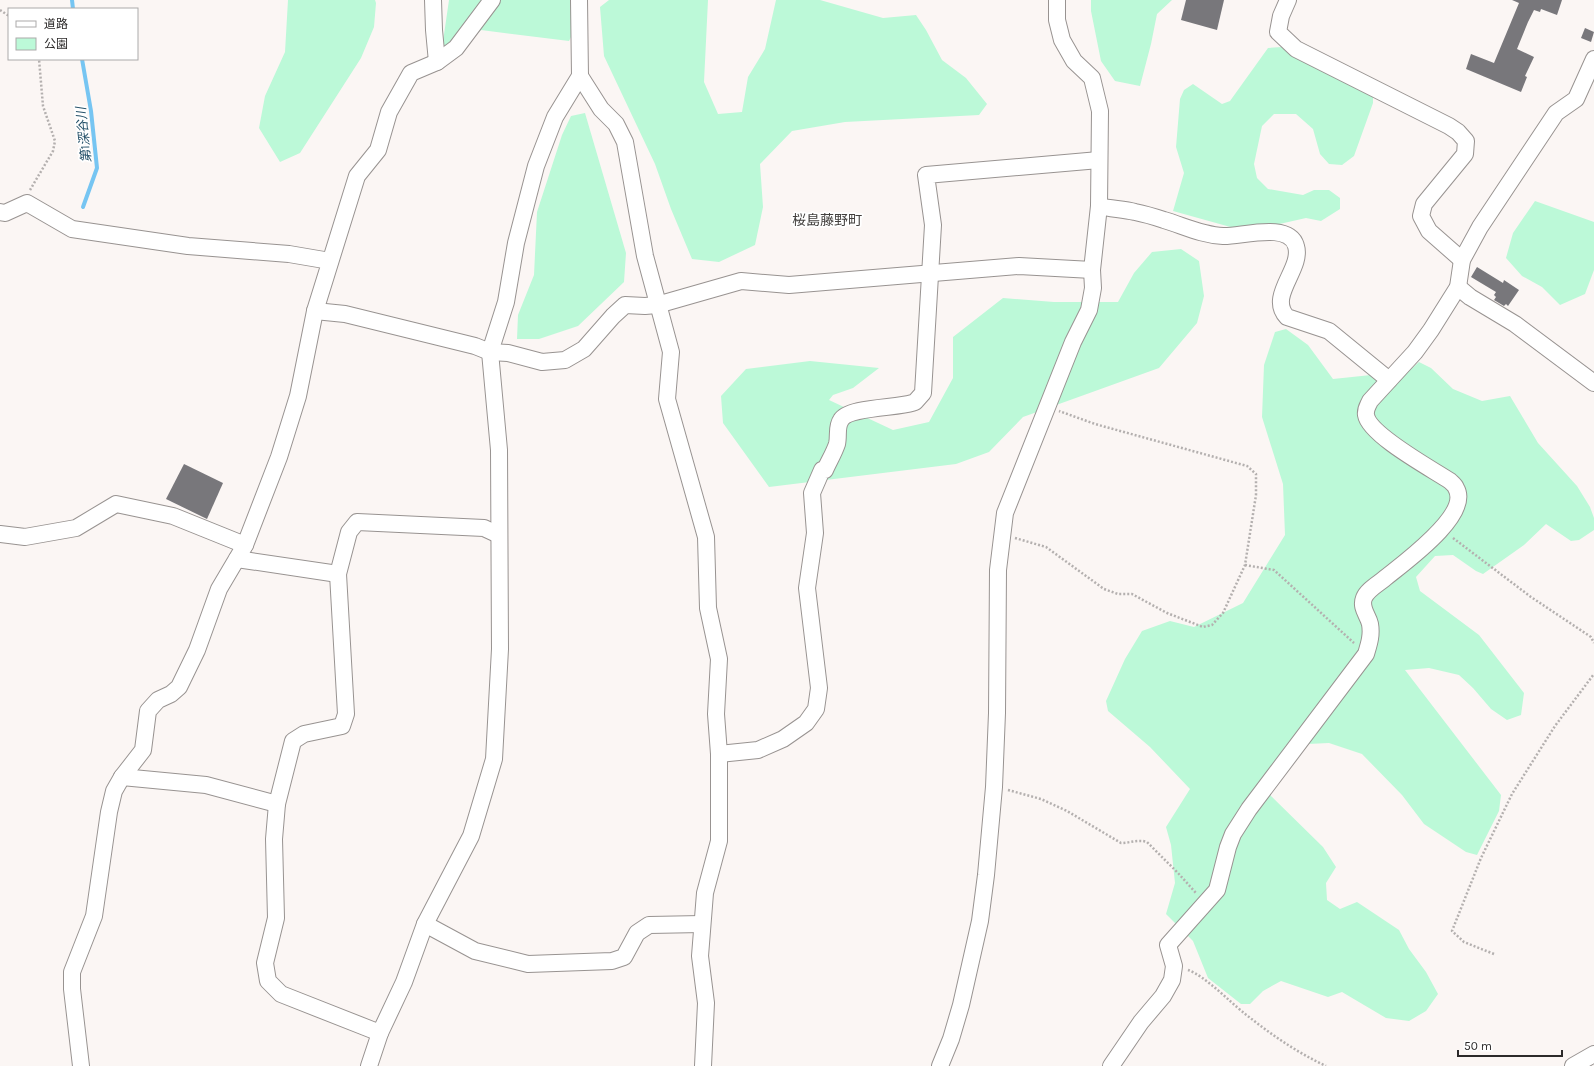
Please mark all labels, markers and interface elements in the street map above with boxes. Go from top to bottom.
legend [8,8,138,60]
text: 道路 [44,17,68,31]
text: 公園 [44,37,68,51]
water label: 第1深谷川 [73,104,94,164]
district label: 桜島藤野町 [792,212,862,229]
scale bar [1458,1032,1562,1058]
text: 50 m [1464,1039,1492,1053]

